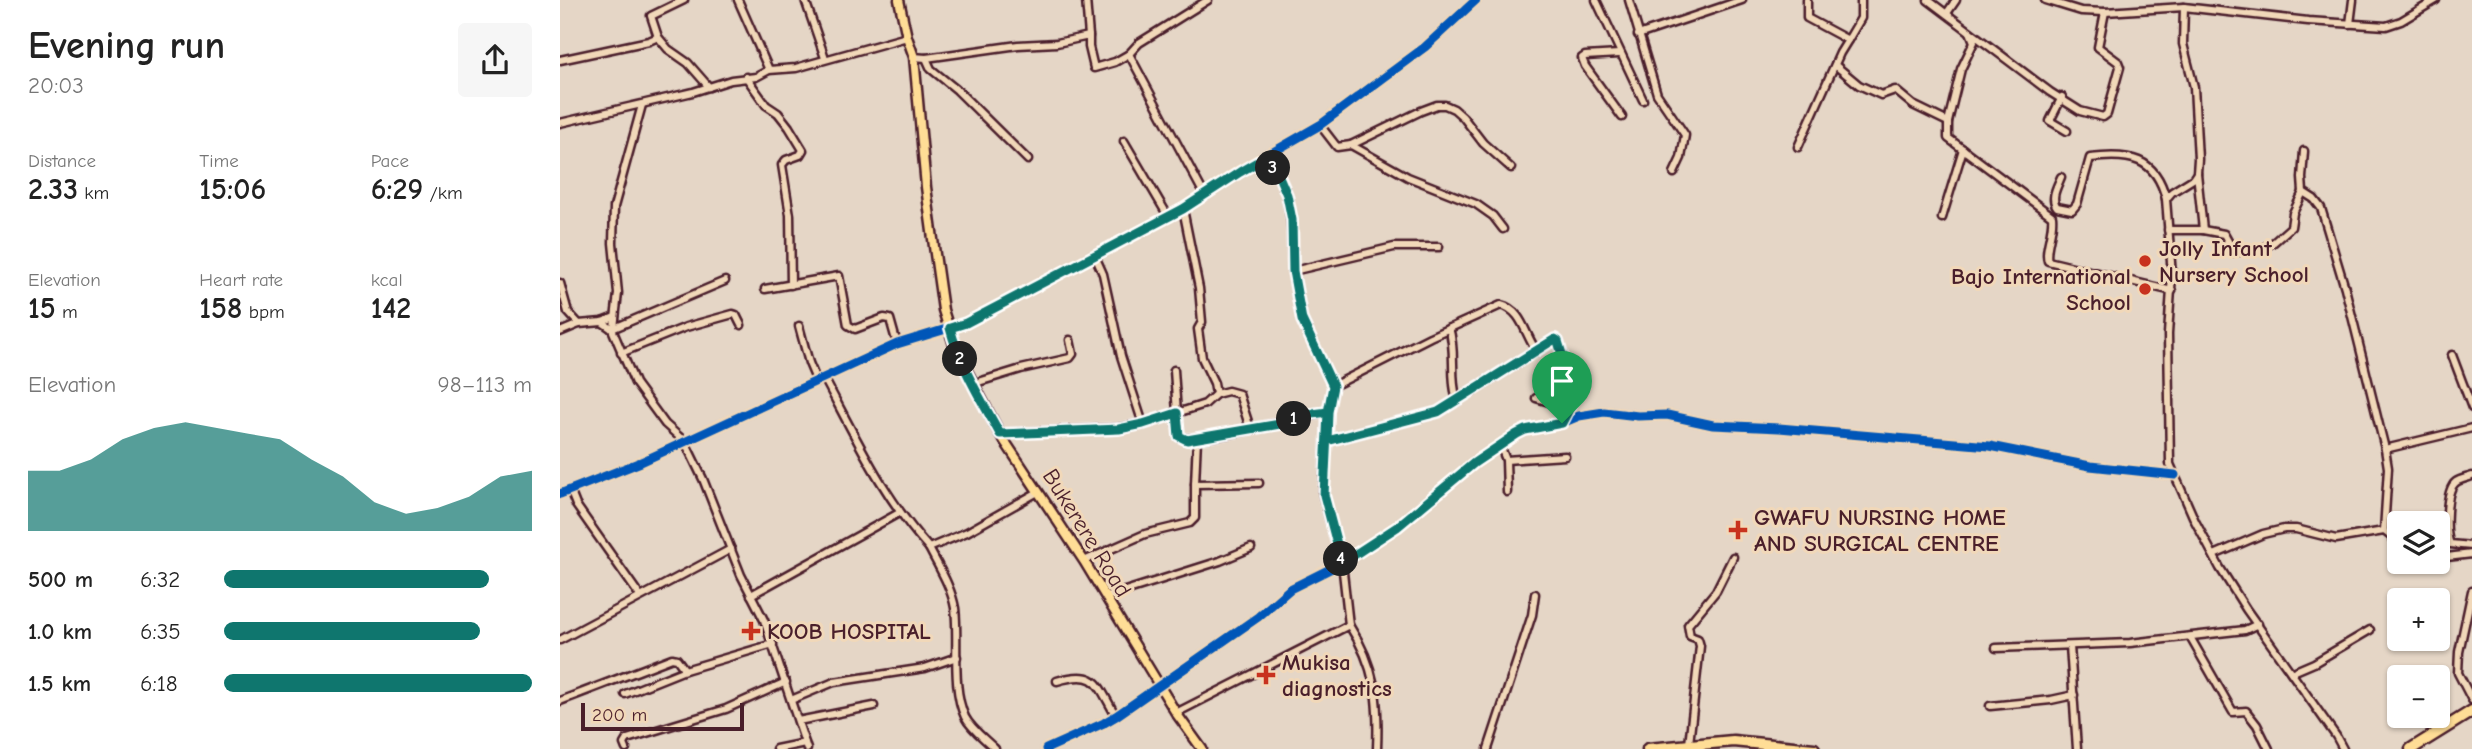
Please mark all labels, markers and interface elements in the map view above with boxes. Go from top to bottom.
button: share [458,23,532,97]
text: Evening run [28,24,225,68]
text: 20:03 [28,72,84,99]
text: Distance [28,150,96,172]
text: Time [199,150,239,172]
text: Pace [371,150,409,172]
pin: 3 [1256,150,1290,186]
text: 3 [1268,156,1277,178]
text: 2.33 [28,172,78,207]
text: 15:06 [199,172,266,207]
text: 6:29 [371,172,423,207]
text: km [78,182,109,204]
text: /km [423,182,463,204]
place label: Jolly Infant Nursery School [2159,235,2309,288]
marker: Jolly Infant Nursery School [2137,253,2153,269]
place label: Bajo International School [1951,263,2131,316]
text: Elevation [28,269,101,291]
text: Heart rate [199,269,283,291]
text: kcal [371,269,403,291]
marker: Bajo International School [2137,281,2153,297]
text: 15 [28,291,56,326]
text: 158 [199,291,242,326]
text: 142 [371,291,411,326]
text: m [56,301,78,323]
text: bpm [242,301,285,323]
pin: 2 [942,342,978,376]
text: 2 [955,347,964,369]
pin [1532,351,1592,423]
icon: arrive [1543,362,1581,400]
text: Elevation [28,371,116,398]
text: 98–113 m [438,371,532,398]
pin: 1 [1276,402,1312,436]
text: 1 [1290,407,1297,429]
street label: Bukerere Road [1037,464,1137,602]
place label: GWAFU NURSING HOME AND SURGICAL CENTRE [1754,504,2006,557]
map controls [2387,511,2450,728]
button: layers [2387,511,2450,574]
marker: GWAFU NURSING HOME AND SURGICAL CENTRE [1728,520,1748,540]
pin: 4 [1324,542,1358,576]
text: 4 [1336,547,1345,569]
text: 500 m [28,566,93,593]
text: 6:32 [140,566,180,593]
button: + [2387,588,2450,651]
text: 1.0 km [28,618,92,645]
text: 6:35 [140,618,181,645]
place label: KOOB HOSPITAL [767,618,931,645]
marker: KOOB HOSPITAL [741,621,761,641]
place label: Mukisa diagnostics [1282,649,1392,702]
marker: Mukisa diagnostics [1256,665,1276,685]
button: − [2387,665,2450,728]
text: 1.5 km [28,670,91,697]
text: 6:18 [140,670,178,697]
scale bar [581,700,744,732]
text: 200 m [592,704,647,726]

